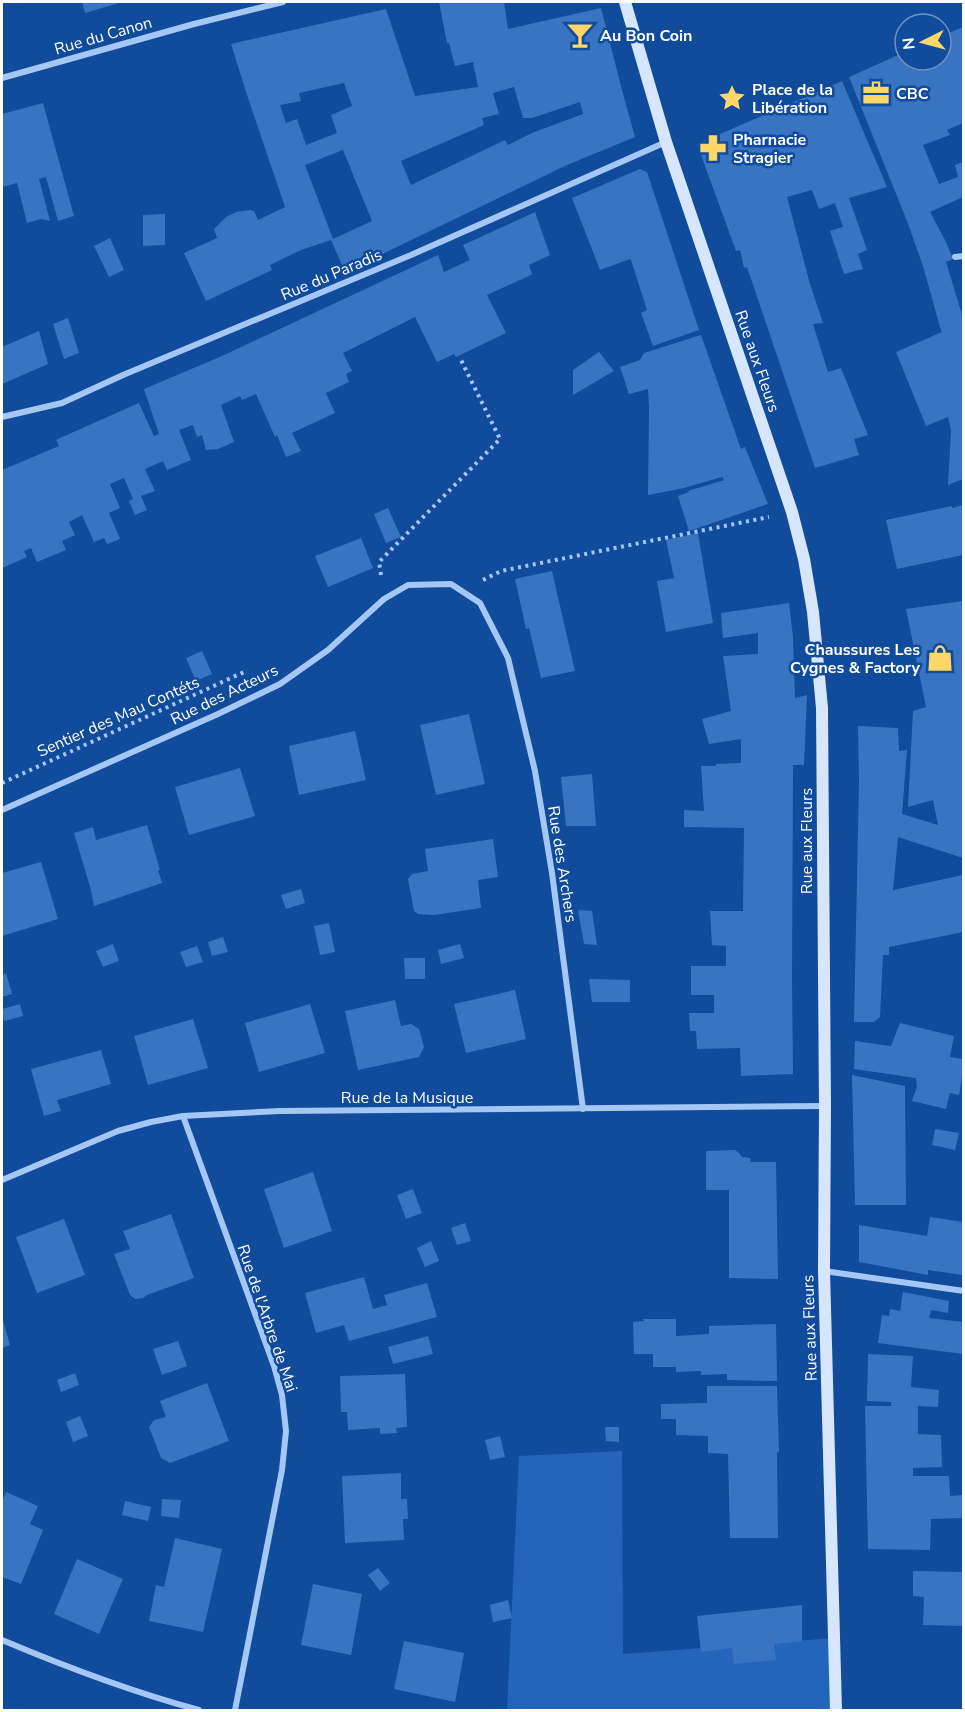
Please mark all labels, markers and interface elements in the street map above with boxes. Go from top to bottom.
street label: Rue du Canon [52,11,155,60]
north arrow [893,12,953,72]
bar icon: Au Bon Coin [565,20,595,50]
place label: Au Bon Coin [600,25,692,47]
text: N [898,36,921,51]
office icon: CBC [861,78,891,108]
place label: Place de la Libération [752,79,833,119]
place icon: Place de la Libération [717,83,747,113]
place label: CBC [896,83,929,105]
place label: Pharnacie Stragier [733,129,807,169]
pharmacy icon: Pharnacie Stragier [698,133,728,163]
street label: Rue du Paradis [277,244,385,306]
street label: Rue aux Fleurs [729,307,785,415]
place label: Chaussures Les Cygnes & Factory [790,639,921,679]
shop icon: Chaussures Les Cygnes & Factory [925,643,955,673]
street label: Rue des Acteurs [167,659,282,730]
street label: Sentier des Mau Contéts [34,671,203,763]
street label: Rue aux Fleurs [796,788,818,894]
street label: Rue des Archers [542,804,582,924]
street label: Rue de la Musique [341,1087,473,1109]
street label: Rue de l'Arbre de Mai [231,1242,303,1395]
street label: Rue aux Fleurs [797,1274,823,1382]

